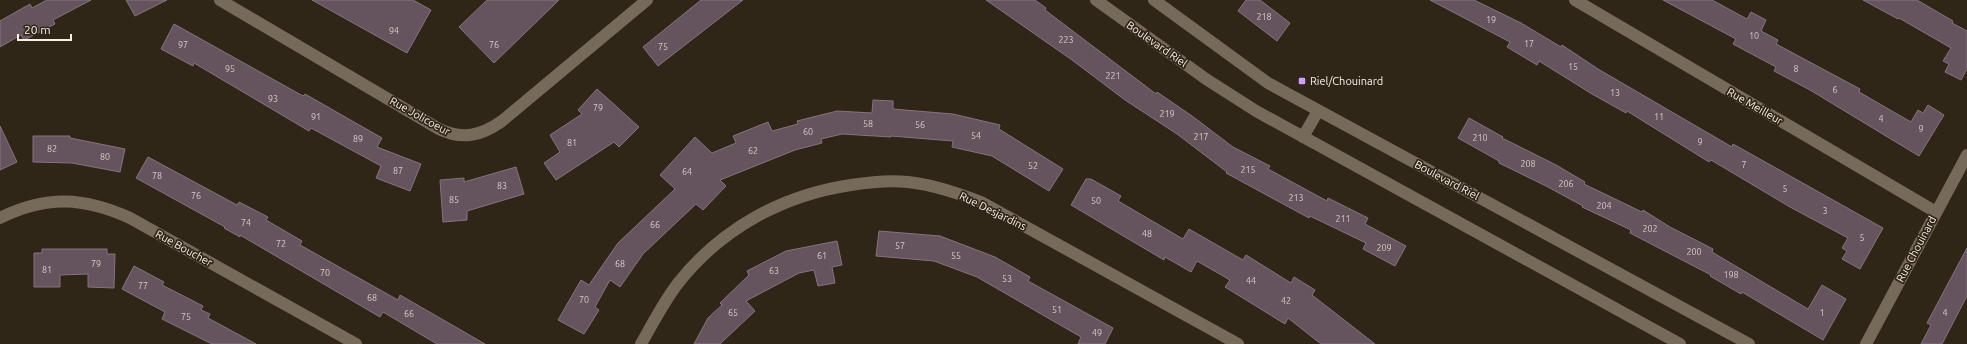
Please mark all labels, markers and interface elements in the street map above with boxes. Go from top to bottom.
house number: 218 [1256,12,1272,22]
house number: 19 [1486,15,1496,25]
scale bar [18,16,71,42]
street label: Boulevard Riel [1124,19,1190,69]
text: 20 m [24,23,51,36]
house number: 94 [389,26,399,36]
house number: 10 [1749,31,1759,41]
house number: 223 [1058,35,1074,45]
house number: 17 [1524,39,1534,49]
house number: 97 [178,40,188,50]
house number: 76 [489,40,499,50]
house number: 75 [658,42,668,52]
house number: 15 [1568,62,1578,72]
house number: 95 [225,64,235,74]
house number: 8 [1793,64,1799,74]
house number: 221 [1105,71,1121,81]
place label: Riel/Chouinard [1310,75,1383,87]
marker: Riel/Chouinard [1297,76,1307,86]
street label: Rue Meilleur [1725,85,1786,127]
house number: 6 [1832,85,1838,95]
house number: 13 [1610,88,1620,98]
house number: 93 [268,94,278,104]
street label: Rue Jolicoeur [388,94,453,138]
house number: 79 [593,103,603,113]
house number: 219 [1159,109,1175,119]
house number: 91 [311,112,321,122]
house number: 11 [1654,112,1664,122]
house number: 4 [1878,114,1884,124]
house number: 58 [863,119,873,129]
house number: 56 [915,120,925,130]
house number: 9 [1918,124,1924,134]
house number: 60 [803,127,813,137]
house number: 54 [971,131,981,141]
house number: 217 [1193,132,1209,142]
house number: 210 [1472,133,1488,143]
house number: 89 [353,134,363,144]
house number: 9 [1697,137,1703,147]
house number: 81 [567,138,577,148]
house number: 82 [47,144,57,154]
house number: 62 [748,146,758,156]
house number: 80 [100,152,110,162]
street label: Boulevard Riel [1413,158,1481,202]
house number: 208 [1520,159,1536,169]
house number: 7 [1741,160,1747,170]
house number: 52 [1028,161,1038,171]
house number: 215 [1240,165,1256,175]
house number: 87 [393,166,403,176]
house number: 64 [682,167,692,177]
house number: 78 [152,171,162,181]
house number: 206 [1558,179,1574,189]
house number: 83 [497,181,507,191]
house number: 5 [1782,184,1788,194]
street label: Rue Desjardins [958,190,1029,232]
house number: 76 [191,191,201,201]
house number: 213 [1288,193,1304,203]
house number: 85 [449,195,459,205]
house number: 50 [1091,196,1101,206]
house number: 204 [1596,201,1612,211]
house number: 3 [1822,206,1828,216]
house number: 211 [1335,214,1351,224]
street label: Rue Chouinard [1894,214,1938,284]
house number: 74 [241,218,251,228]
house number: 66 [650,220,660,230]
house number: 202 [1642,224,1658,234]
street label: Rue Boucher [154,227,215,269]
house number: 48 [1142,229,1152,239]
house number: 5 [1859,233,1865,243]
house number: 72 [276,239,286,249]
house number: 57 [895,241,905,251]
house number: 209 [1376,243,1392,253]
house number: 200 [1686,247,1702,257]
house number: 61 [817,251,827,261]
house number: 55 [951,251,961,261]
house number: 79 [91,259,101,269]
house number: 68 [615,259,625,269]
house number: 81 [42,265,52,275]
house number: 63 [769,266,779,276]
house number: 70 [320,268,330,278]
house number: 198 [1723,270,1739,280]
house number: 53 [1002,274,1012,284]
house number: 44 [1246,276,1256,286]
house number: 77 [138,281,148,291]
house number: 68 [367,293,377,303]
house number: 70 [579,295,589,305]
house number: 42 [1281,296,1291,306]
house number: 51 [1052,305,1062,315]
house number: 65 [728,308,738,318]
house number: 1 [1819,308,1825,318]
house number: 4 [1942,308,1948,318]
house number: 66 [404,309,414,319]
house number: 75 [181,312,191,322]
house number: 49 [1092,328,1102,338]

